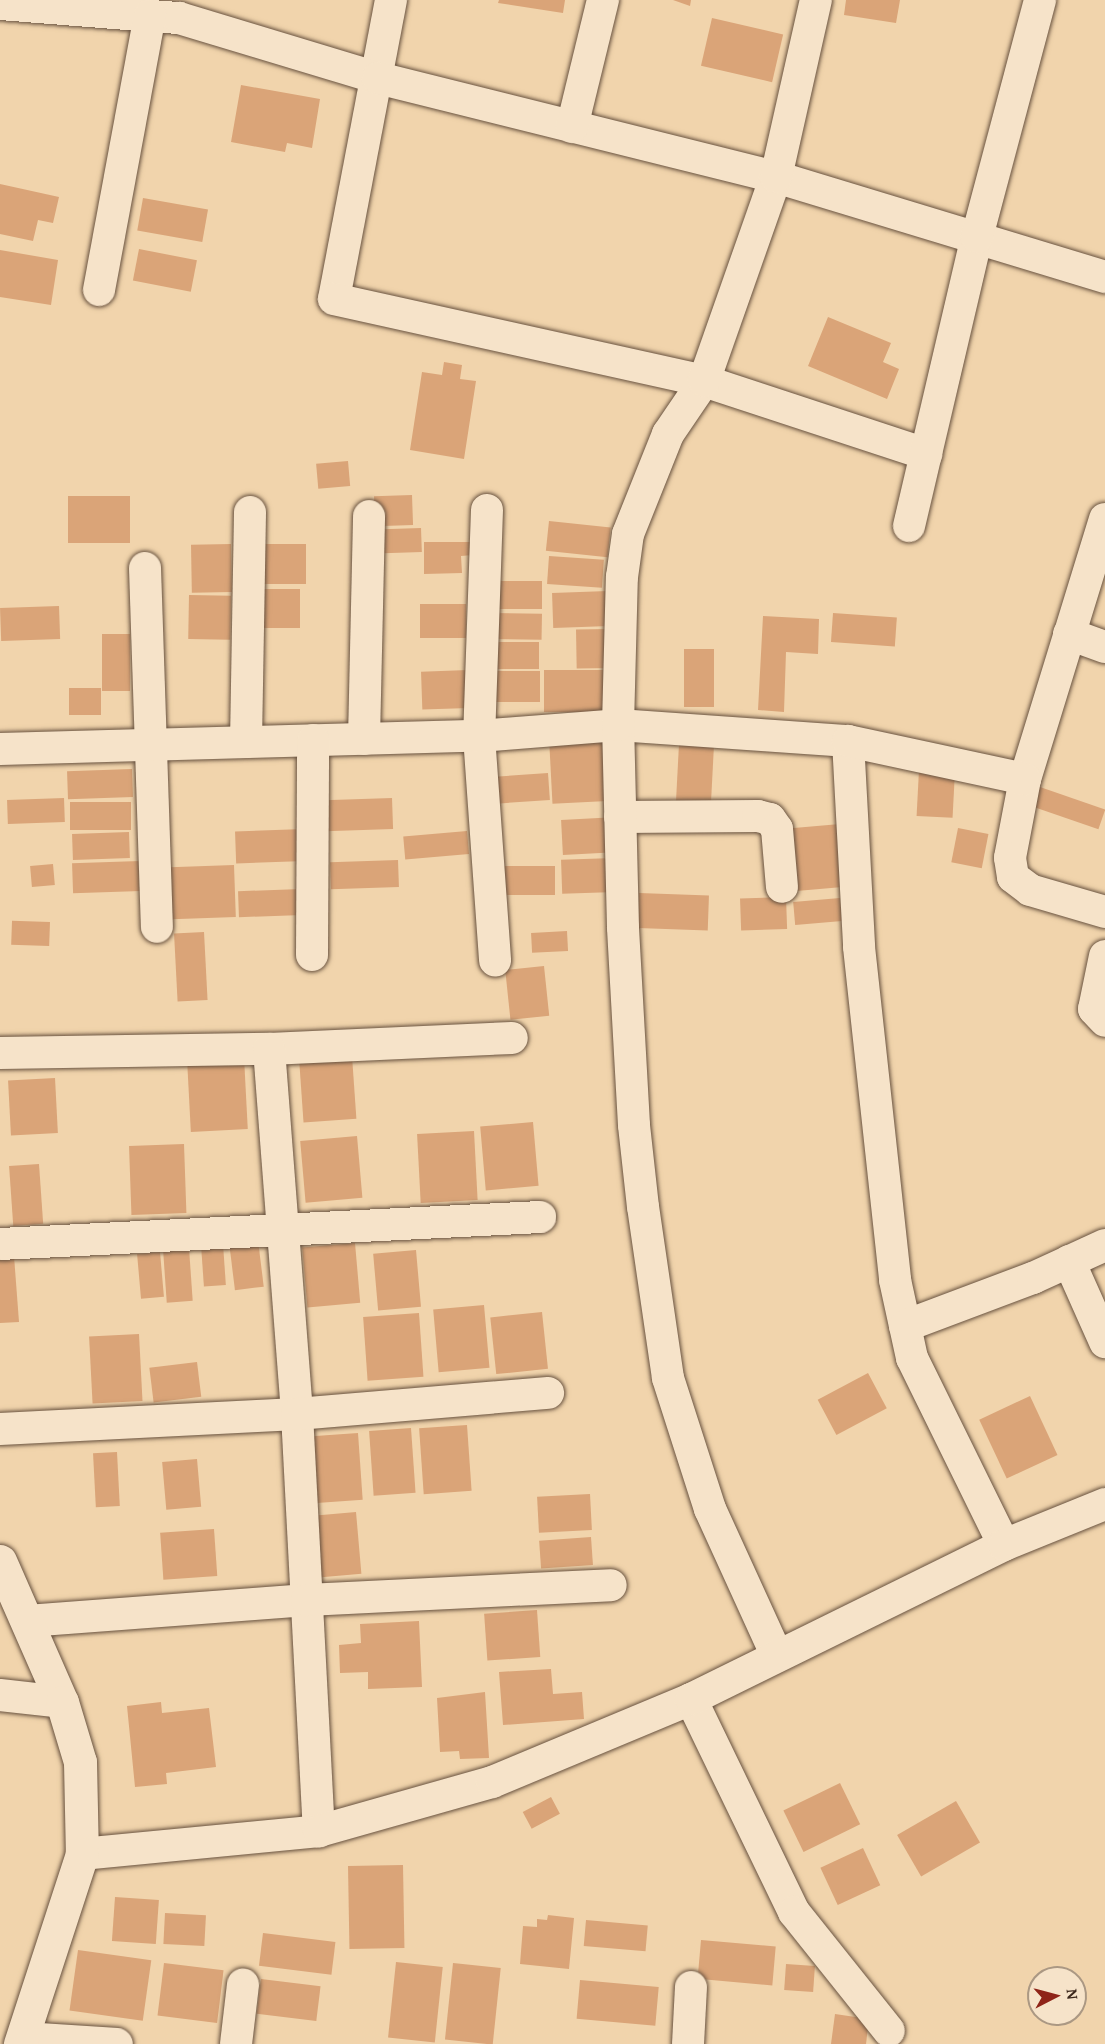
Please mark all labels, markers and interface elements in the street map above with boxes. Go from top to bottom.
north arrow [1027,1966,1087,2026]
text: N [1060,1988,1085,2001]

